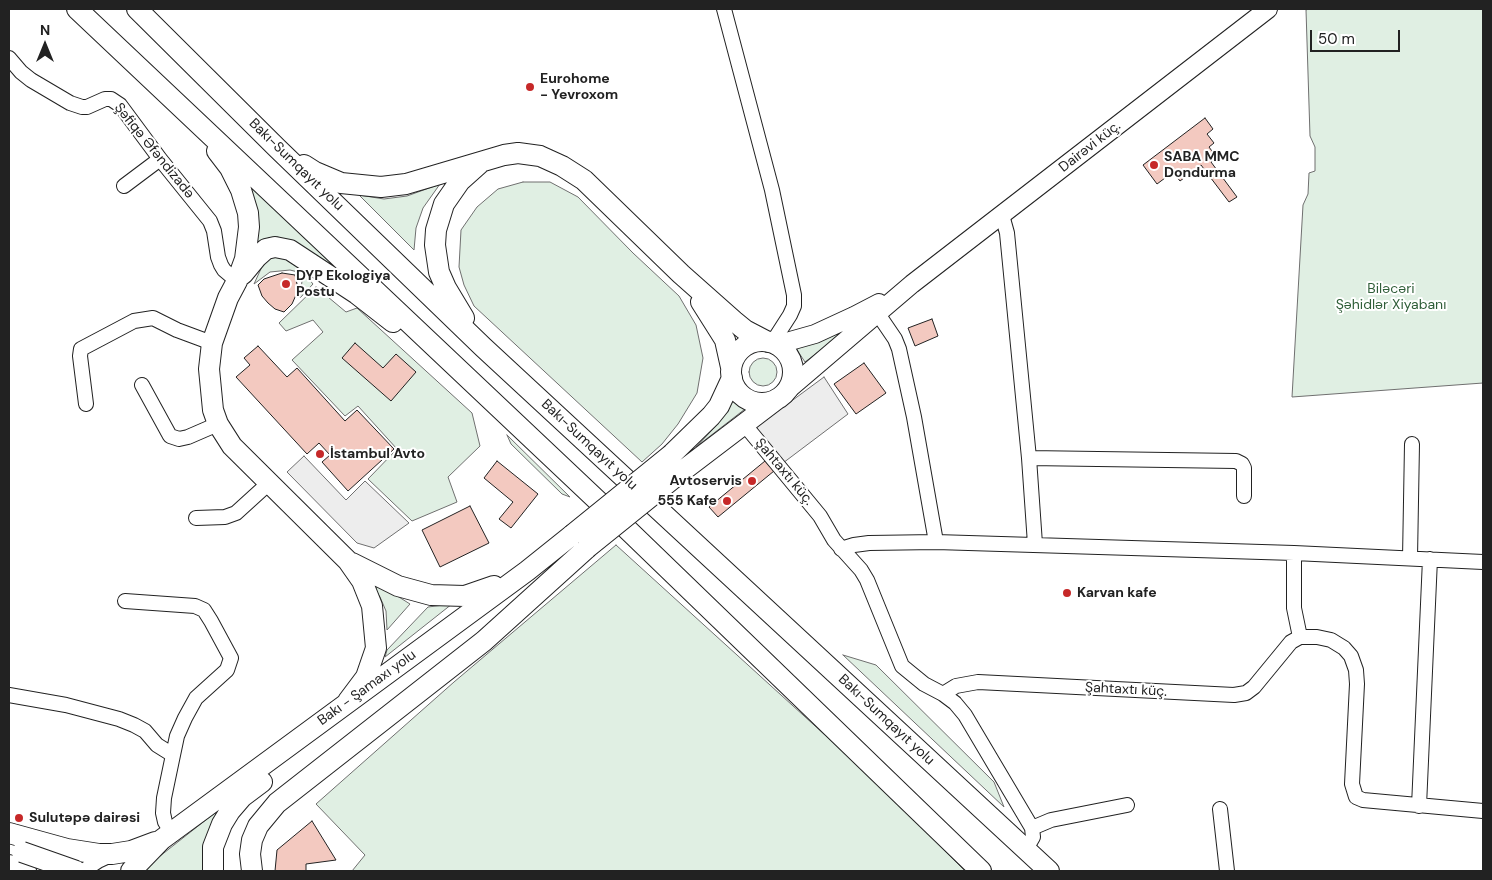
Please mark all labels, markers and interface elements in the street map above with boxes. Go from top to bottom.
north arrow [20,20,70,70]
scale bar [1312,20,1402,52]
text: N [40,21,50,39]
text: 50 m [1318,29,1355,49]
place label: Eurohome - Yevroxom [540,71,618,104]
marker: Eurohome - Yevroxom [524,81,536,93]
street label: Şəfiqə Əfəndizadə [110,100,198,202]
street label: Bakı-Sumqayıt yolu [245,115,347,215]
street label: Dairəvi küç. [1056,118,1124,176]
place label: SABA MMC Dondurma [1164,149,1240,182]
marker: SABA MMC Dondurma [1148,159,1160,171]
place label: DYP Ekologiya Postu [296,268,390,300]
marker: DYP Ekologiya Postu [280,278,292,290]
park label: Biləcəri Şəhidlər Xiyabanı [1336,281,1446,314]
street label: Bakı-Sumqayıt yolu [537,396,641,494]
street label: Şahtaxtı küç. [751,435,817,509]
place label: İstambul Avto [330,446,425,462]
marker: İstambul Avto [314,448,326,460]
place label: Avtoservis [670,473,742,489]
marker: Avtoservis [746,475,758,487]
place label: 555 Kafe [657,493,717,509]
marker: 555 Kafe [721,495,733,507]
place label: Karvan kafe [1077,585,1157,601]
marker: Karvan kafe [1061,587,1073,599]
street label: Bakı - Şamaxı yolu [315,647,419,729]
street label: Bakı-Sumqayıt yolu [834,671,938,769]
street label: Şahtaxtı küç. [1085,679,1167,701]
place label: Sulutəpə dairəsi [29,810,140,826]
marker: Sulutəpə dairəsi [13,812,25,824]

